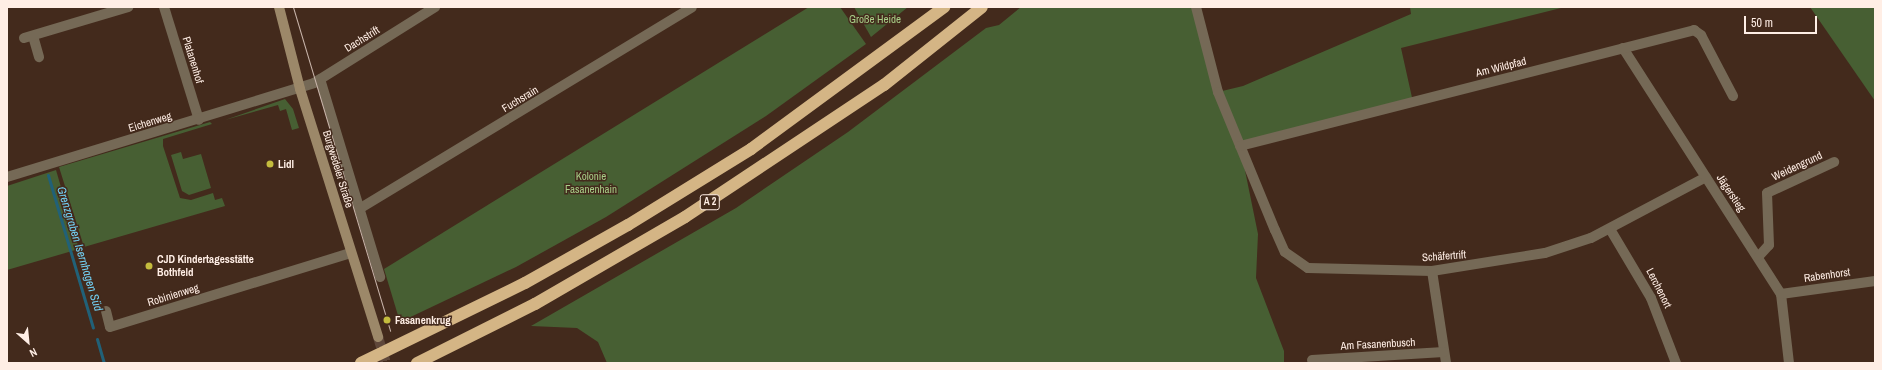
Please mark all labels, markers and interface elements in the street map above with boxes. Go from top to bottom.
scale bar [1746,8,1819,34]
park label: Große Heide [849,12,901,26]
text: 50 m [1751,15,1773,31]
street label: Dachstrift [342,23,382,55]
street label: Platanenhof [180,35,206,85]
street label: Am Wildpfad [1474,54,1528,80]
street label: Fuchsrain [499,83,541,115]
street label: Eichenweg [127,109,173,135]
street label: Burgwedeler Straße [320,129,356,209]
street label: Weidengrund [1770,149,1824,183]
place label: Lidl [278,157,294,171]
marker: Lidl [265,159,275,169]
park label: Kolonie Fasanenhain [565,170,617,196]
street label: Jägerstieg [1714,172,1748,214]
water label: Grenzgraben Isernhagen Süd [53,185,105,313]
road number: A 2 [699,194,721,210]
street label: Schäfertrift [1422,248,1466,264]
place label: CJD Kindertagesstätte Bothfeld [157,253,254,279]
marker: CJD Kindertagesstätte Bothfeld [144,261,154,271]
street label: Rabenhorst [1803,265,1851,285]
street label: Lerchenort [1643,266,1675,310]
street label: Robinienweg [146,281,200,309]
place label: Fasanenkrug [395,313,451,327]
marker: Fasanenkrug [382,315,392,325]
north arrow [8,322,48,362]
street label: Am Fasanenbusch [1340,335,1416,353]
text: N [27,345,40,360]

